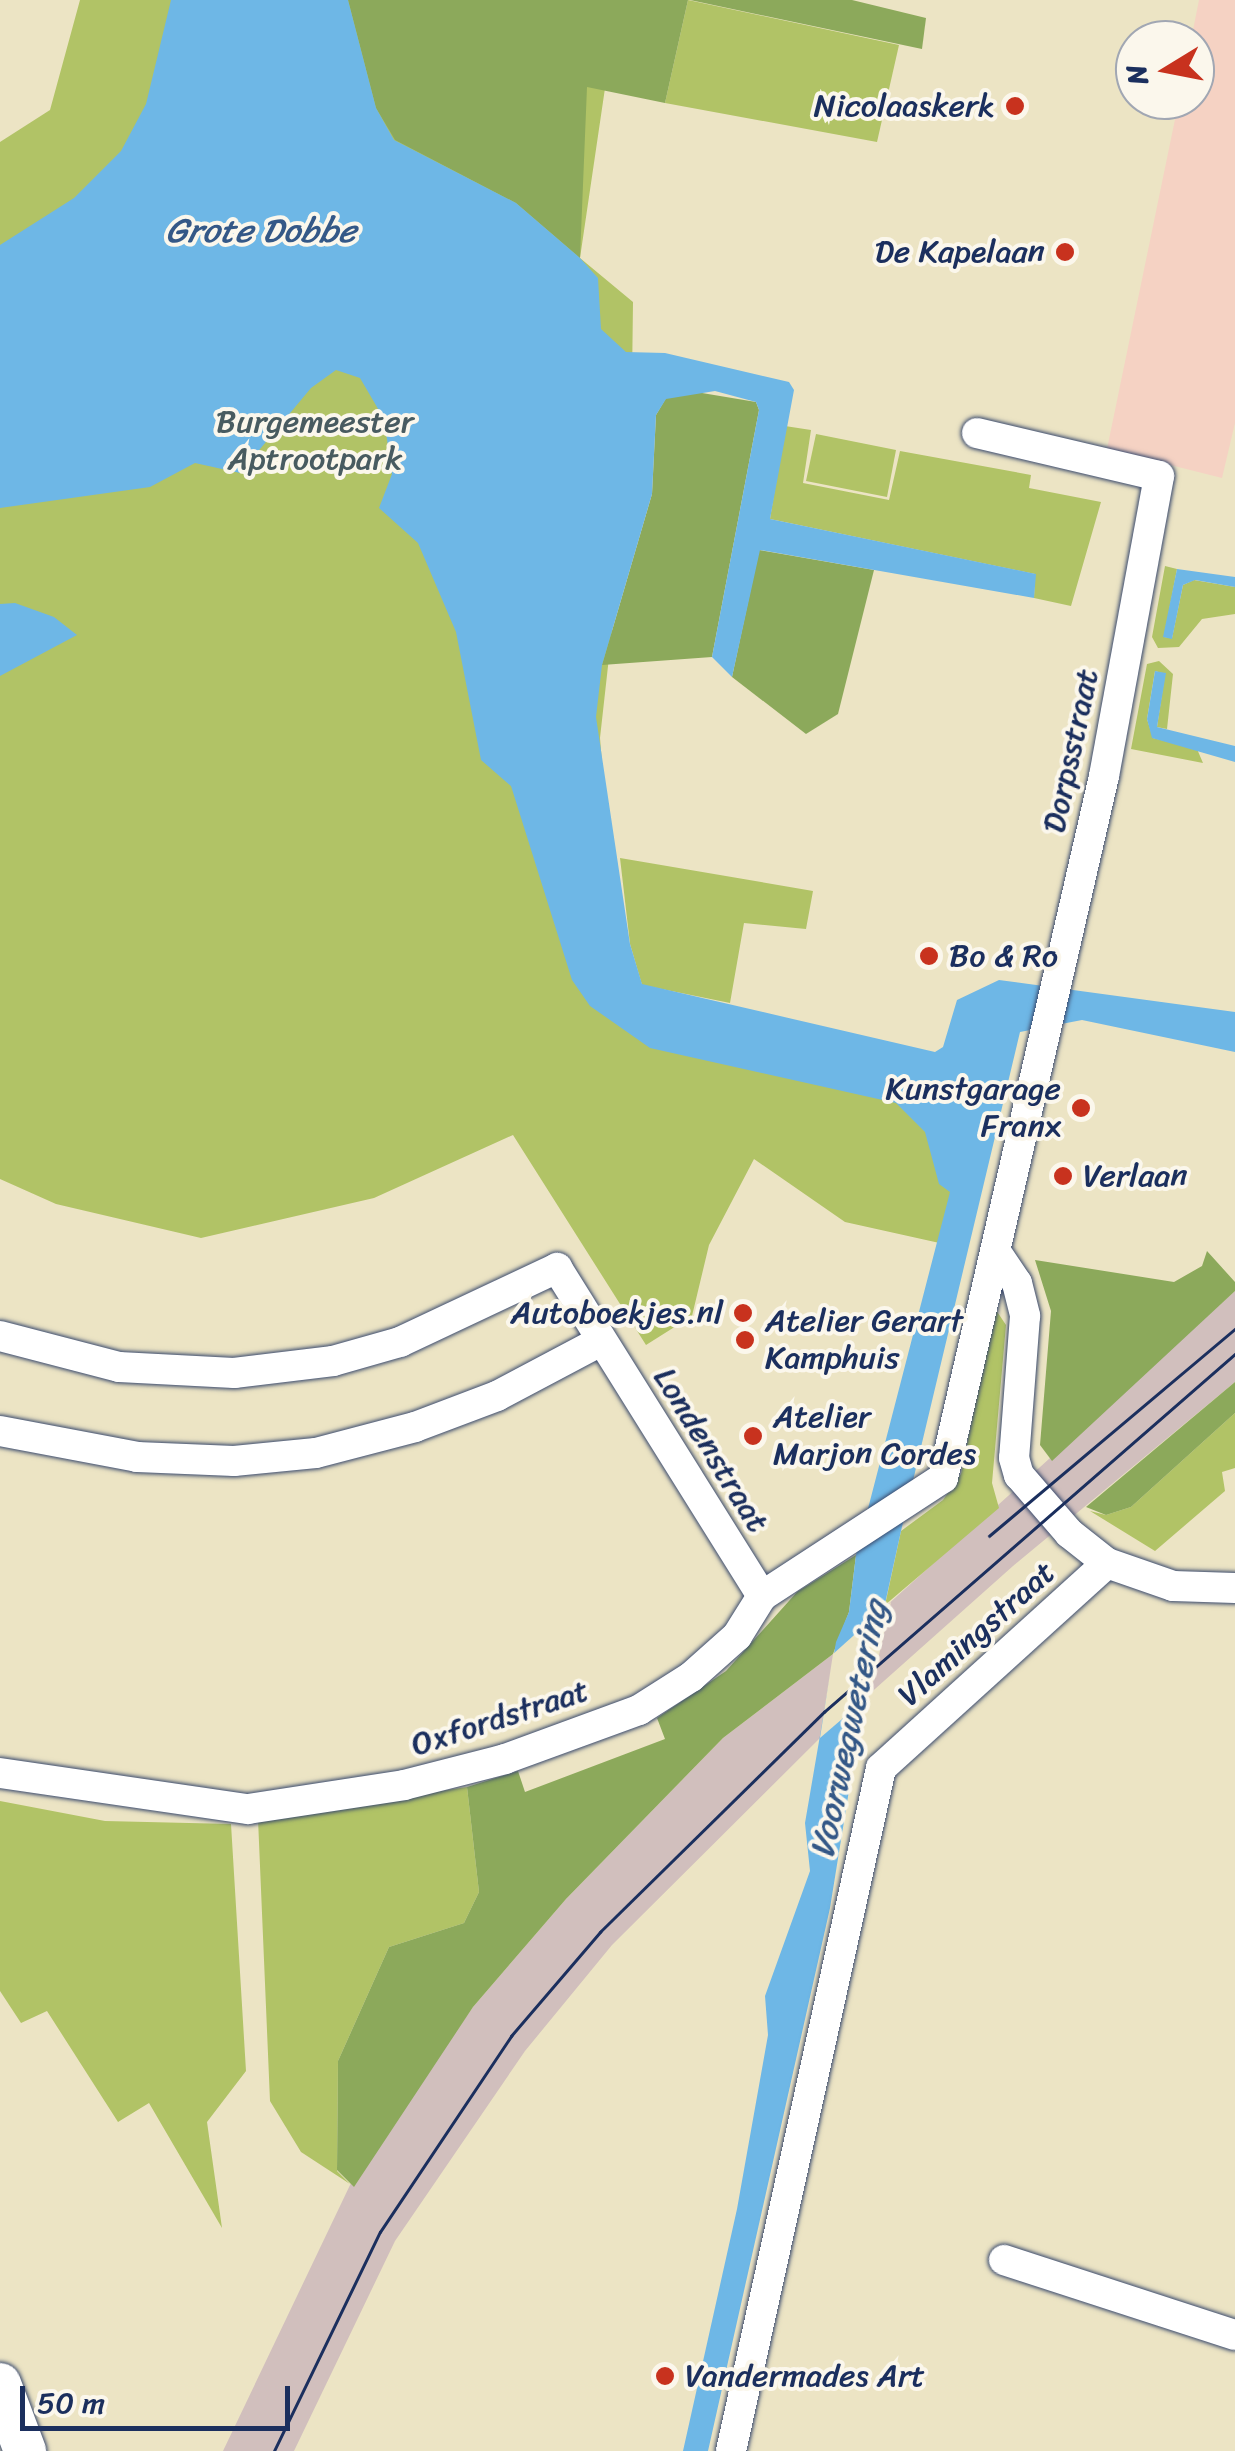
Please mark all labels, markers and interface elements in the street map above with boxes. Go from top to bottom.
north arrow [1115,20,1215,120]
text: N [1111,61,1163,89]
place label: Nicolaaskerk [814,87,995,125]
marker: Nicolaaskerk [1004,95,1026,117]
water label: Grote Dobbe [166,209,356,251]
place label: De Kapelaan [874,233,1045,271]
marker: De Kapelaan [1054,241,1076,263]
park label: Burgemeester Aptrootpark [216,404,414,479]
street label: Dorpsstraat [1035,666,1107,836]
place label: Bo & Ro [949,937,1058,975]
marker: Bo & Ro [918,945,940,967]
place label: Kunstgarage Franx [886,1071,1061,1146]
marker: Kunstgarage Franx [1070,1097,1092,1119]
place label: Verlaan [1083,1157,1188,1195]
marker: Verlaan [1052,1165,1074,1187]
place label: Autoboekjes.nl [511,1294,723,1332]
marker: Autoboekjes.nl [732,1302,754,1324]
place label: Atelier Gerart Kamphuis [765,1303,963,1378]
marker: Atelier Gerart Kamphuis [734,1329,756,1351]
street label: Londenstraat [645,1361,777,1539]
place label: Atelier Marjon Cordes [773,1399,976,1474]
marker: Atelier Marjon Cordes [742,1425,764,1447]
street label: Vlamingstraat [891,1553,1063,1715]
water label: Voorwegwetering [800,1596,896,1862]
street label: Oxfordstraat [407,1671,593,1765]
place label: Vandermades Art [685,2357,925,2395]
marker: Vandermades Art [654,2365,676,2387]
scale bar [25,2366,295,2428]
text: 50 m [37,2376,105,2430]

